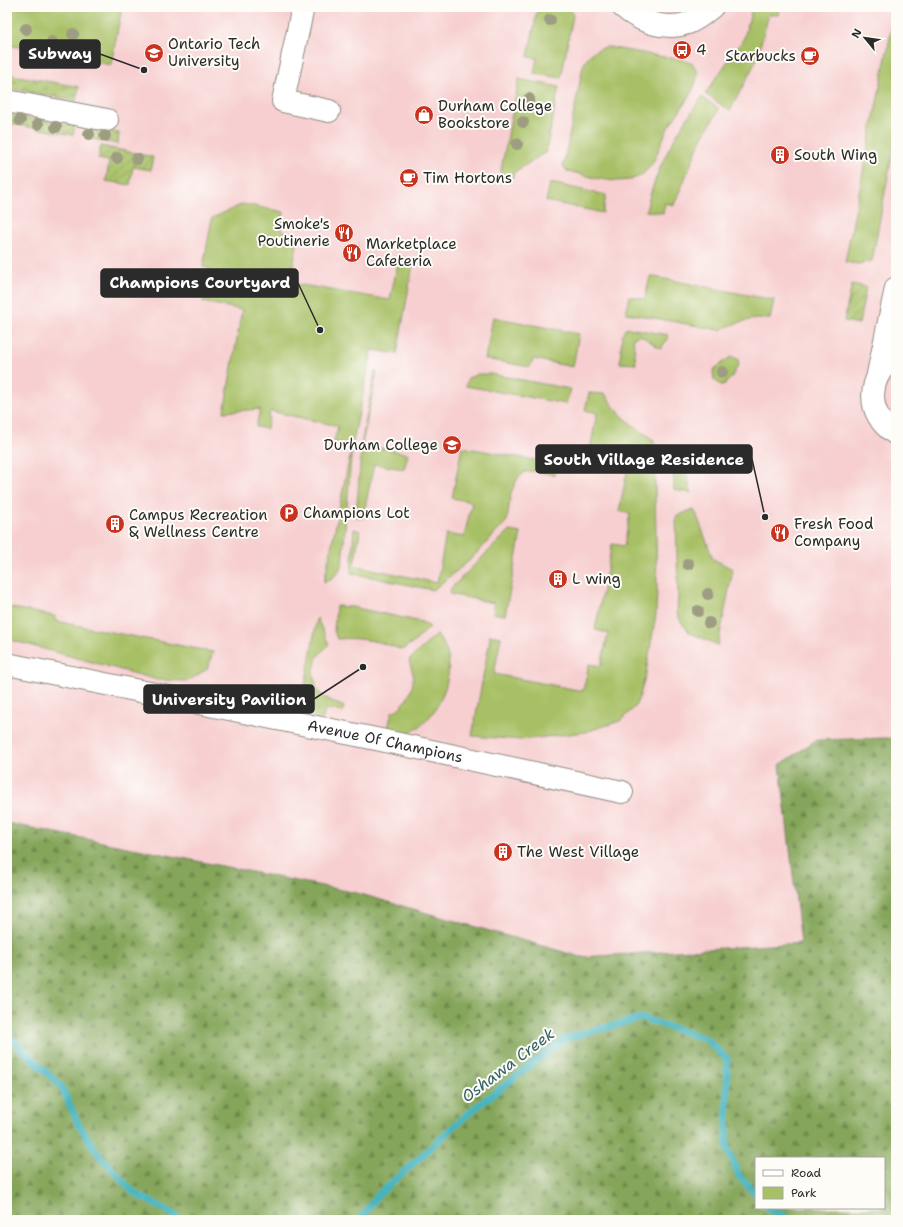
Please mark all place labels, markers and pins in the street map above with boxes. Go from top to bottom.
place label: Ontario Tech University [168,34,260,71]
bus stop icon: 4 [671,39,693,61]
callout: Subway [20,40,100,68]
place label: 4 [696,40,707,60]
school or university icon: Ontario Tech University [143,42,165,64]
cafe icon: Starbucks [799,45,821,67]
place label: Starbucks [725,46,796,66]
place label: Durham College Bookstore [438,96,552,133]
shop icon: Durham College Bookstore [413,104,435,126]
building icon: South Wing [769,144,791,166]
place label: South Wing [794,145,877,165]
cafe icon: Tim Hortons [398,167,420,189]
place label: Tim Hortons [423,168,512,188]
place label: Smoke's Poutinerie [257,214,330,251]
restaurant icon: Smoke's Poutinerie [333,222,355,244]
place label: Marketplace Cafeteria [366,234,457,271]
restaurant icon: Marketplace Cafeteria [341,242,363,264]
callout: Champions Courtyard [101,269,298,297]
school or university icon: Durham College [441,434,463,456]
place label: Durham College [324,435,438,455]
callout: South Village Residence [536,445,752,473]
parking icon: Champions Lot [278,502,300,524]
place label: Champions Lot [303,503,410,523]
place label: Campus Recreation & Wellness Centre [129,505,268,542]
building icon: Campus Recreation & Wellness Centre [104,513,126,535]
place label: Fresh Food Company [794,514,874,551]
restaurant icon: Fresh Food Company [769,522,791,544]
building icon: L wing [547,568,569,590]
place label: L wing [572,569,621,589]
callout: University Pavilion [144,685,314,713]
building icon: The West Village [492,841,514,863]
place label: The West Village [517,842,639,862]

